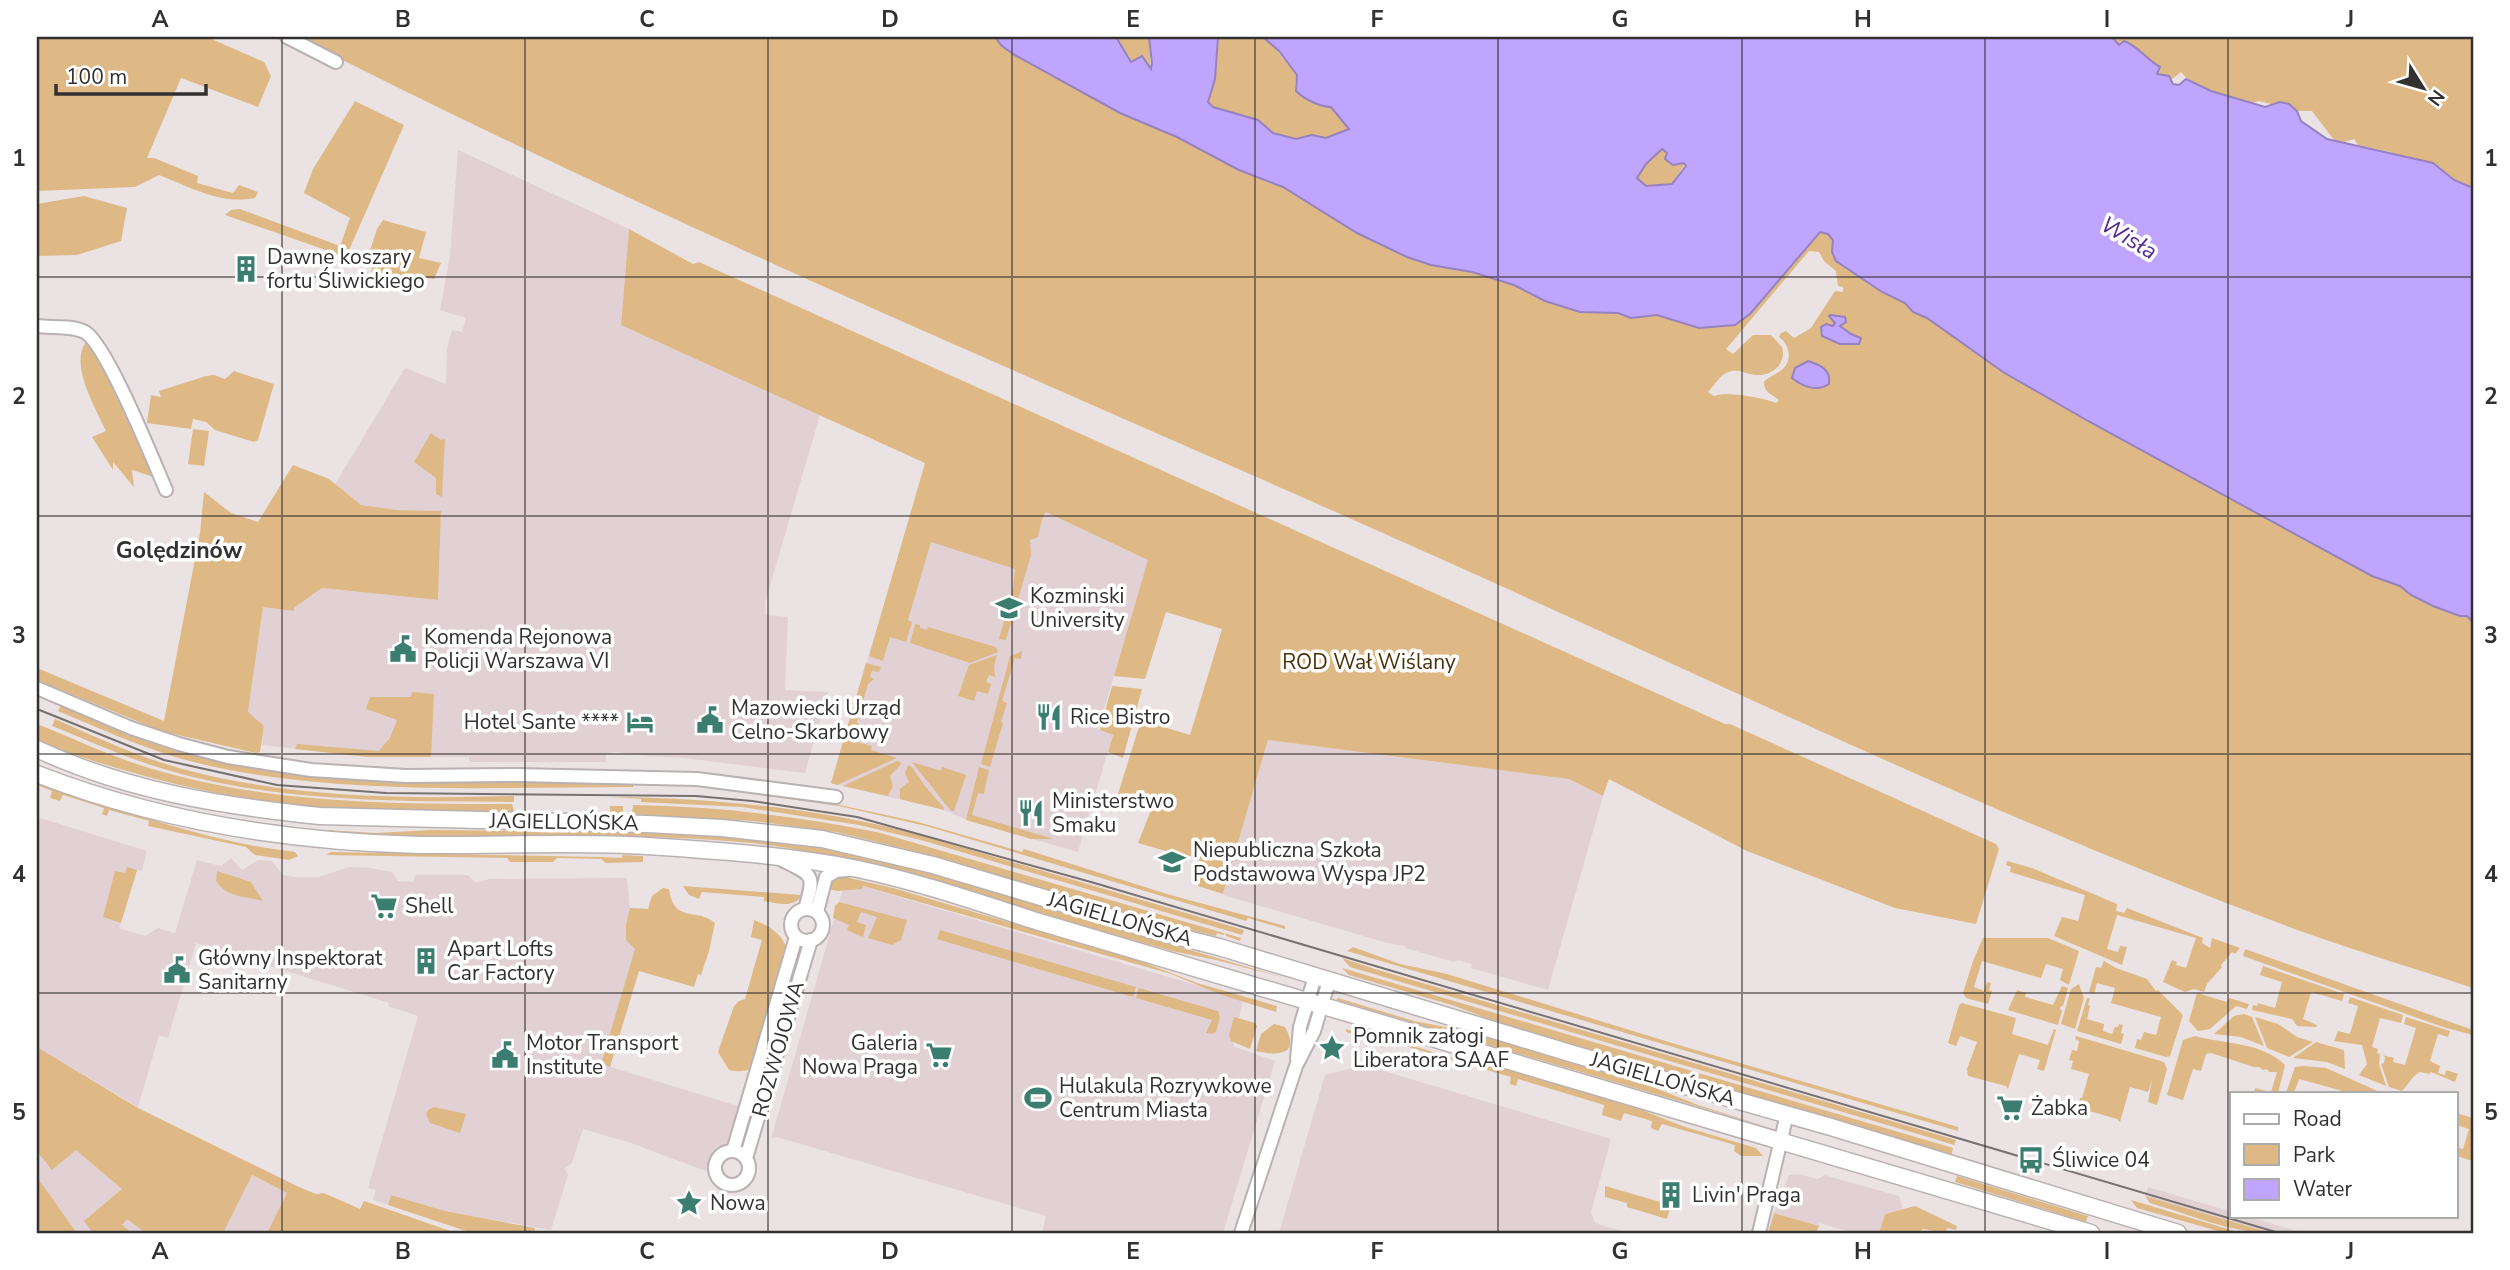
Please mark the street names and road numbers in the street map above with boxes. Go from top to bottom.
street label: JAGIELLOŃSKA [488,807,639,837]
street label: JAGIELLOŃSKA [1043,885,1196,953]
street label: ROZWOJOWA [745,978,811,1120]
street label: JAGIELLOŃSKA [1586,1045,1739,1113]

